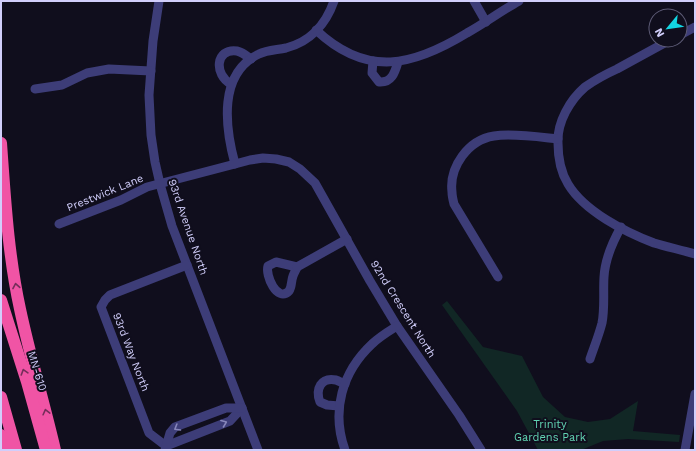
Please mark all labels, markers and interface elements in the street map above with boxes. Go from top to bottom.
north arrow [648,8,688,48]
text: N [652,26,667,39]
street label: Prestwick Lane [65,172,145,214]
street label: 93rd Avenue North [166,177,210,277]
street label: 92nd Crescent North [368,258,438,360]
one-way arrow [12,283,20,289]
street label: 93rd Way North [110,311,152,393]
street label: MN-610 [25,350,49,393]
one-way arrow [20,369,29,376]
one-way arrow [43,409,51,415]
park label: Trinity Gardens Park [514,418,586,444]
one-way arrow [221,419,228,427]
one-way arrow [174,423,181,430]

